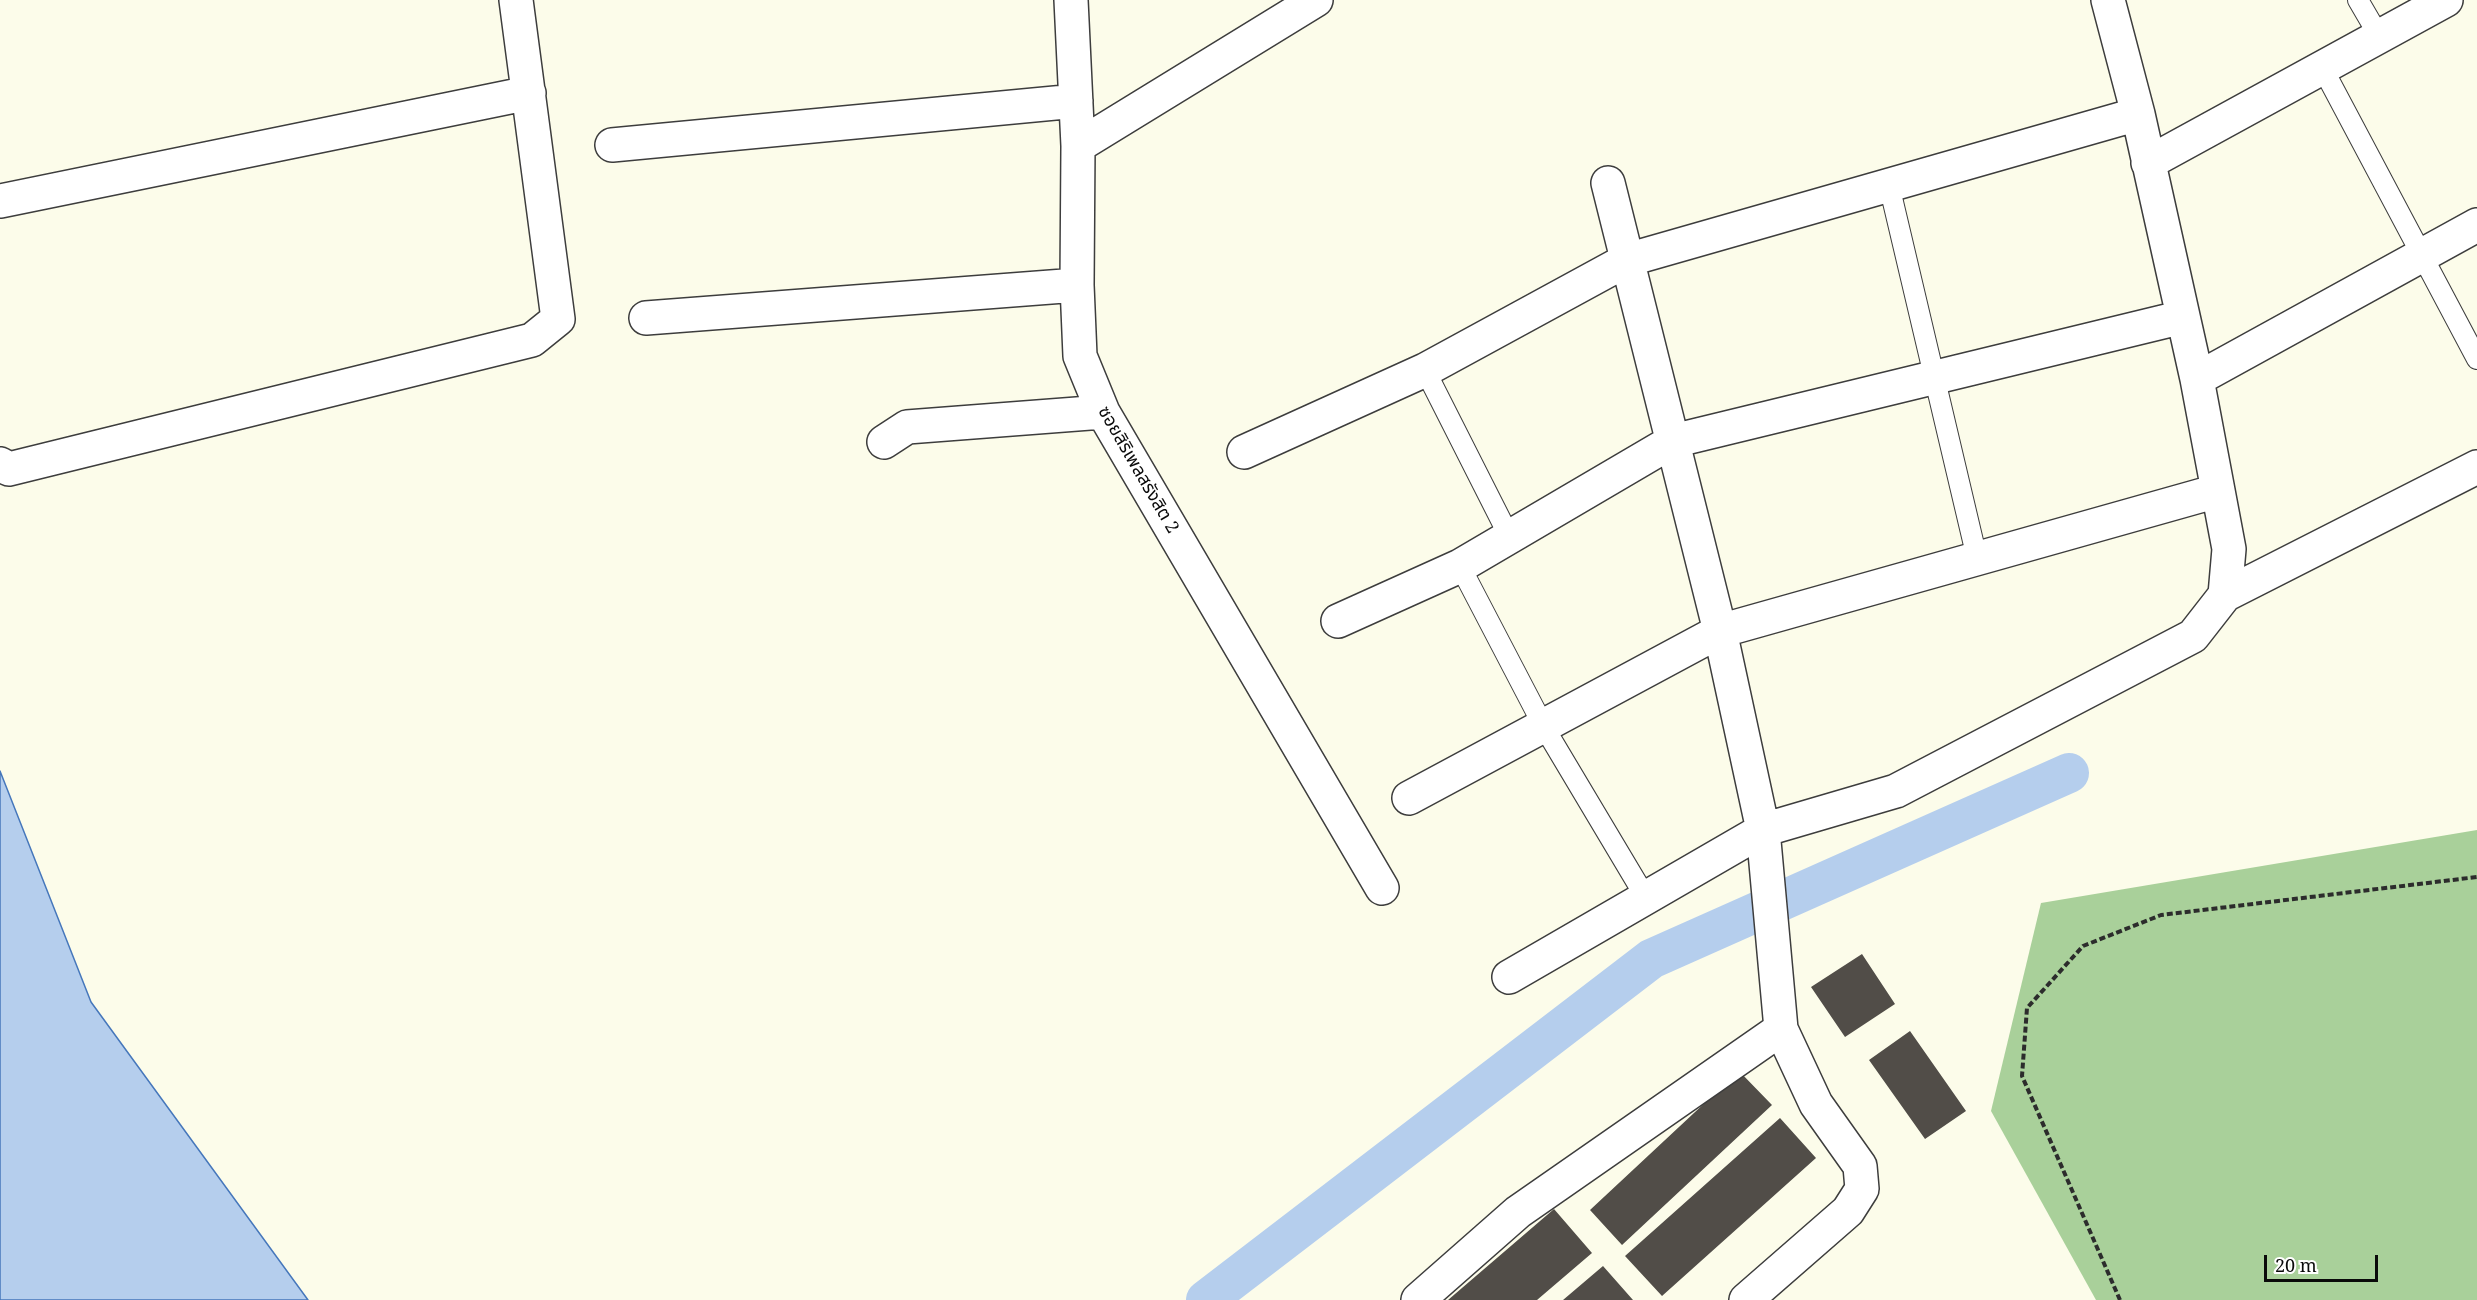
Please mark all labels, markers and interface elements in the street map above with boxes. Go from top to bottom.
street label: ซอยสิริเพลสรังสิต 2 [1093,403,1183,537]
scale bar [2267,1243,2381,1281]
text: 20 m [2275,1253,2317,1277]

